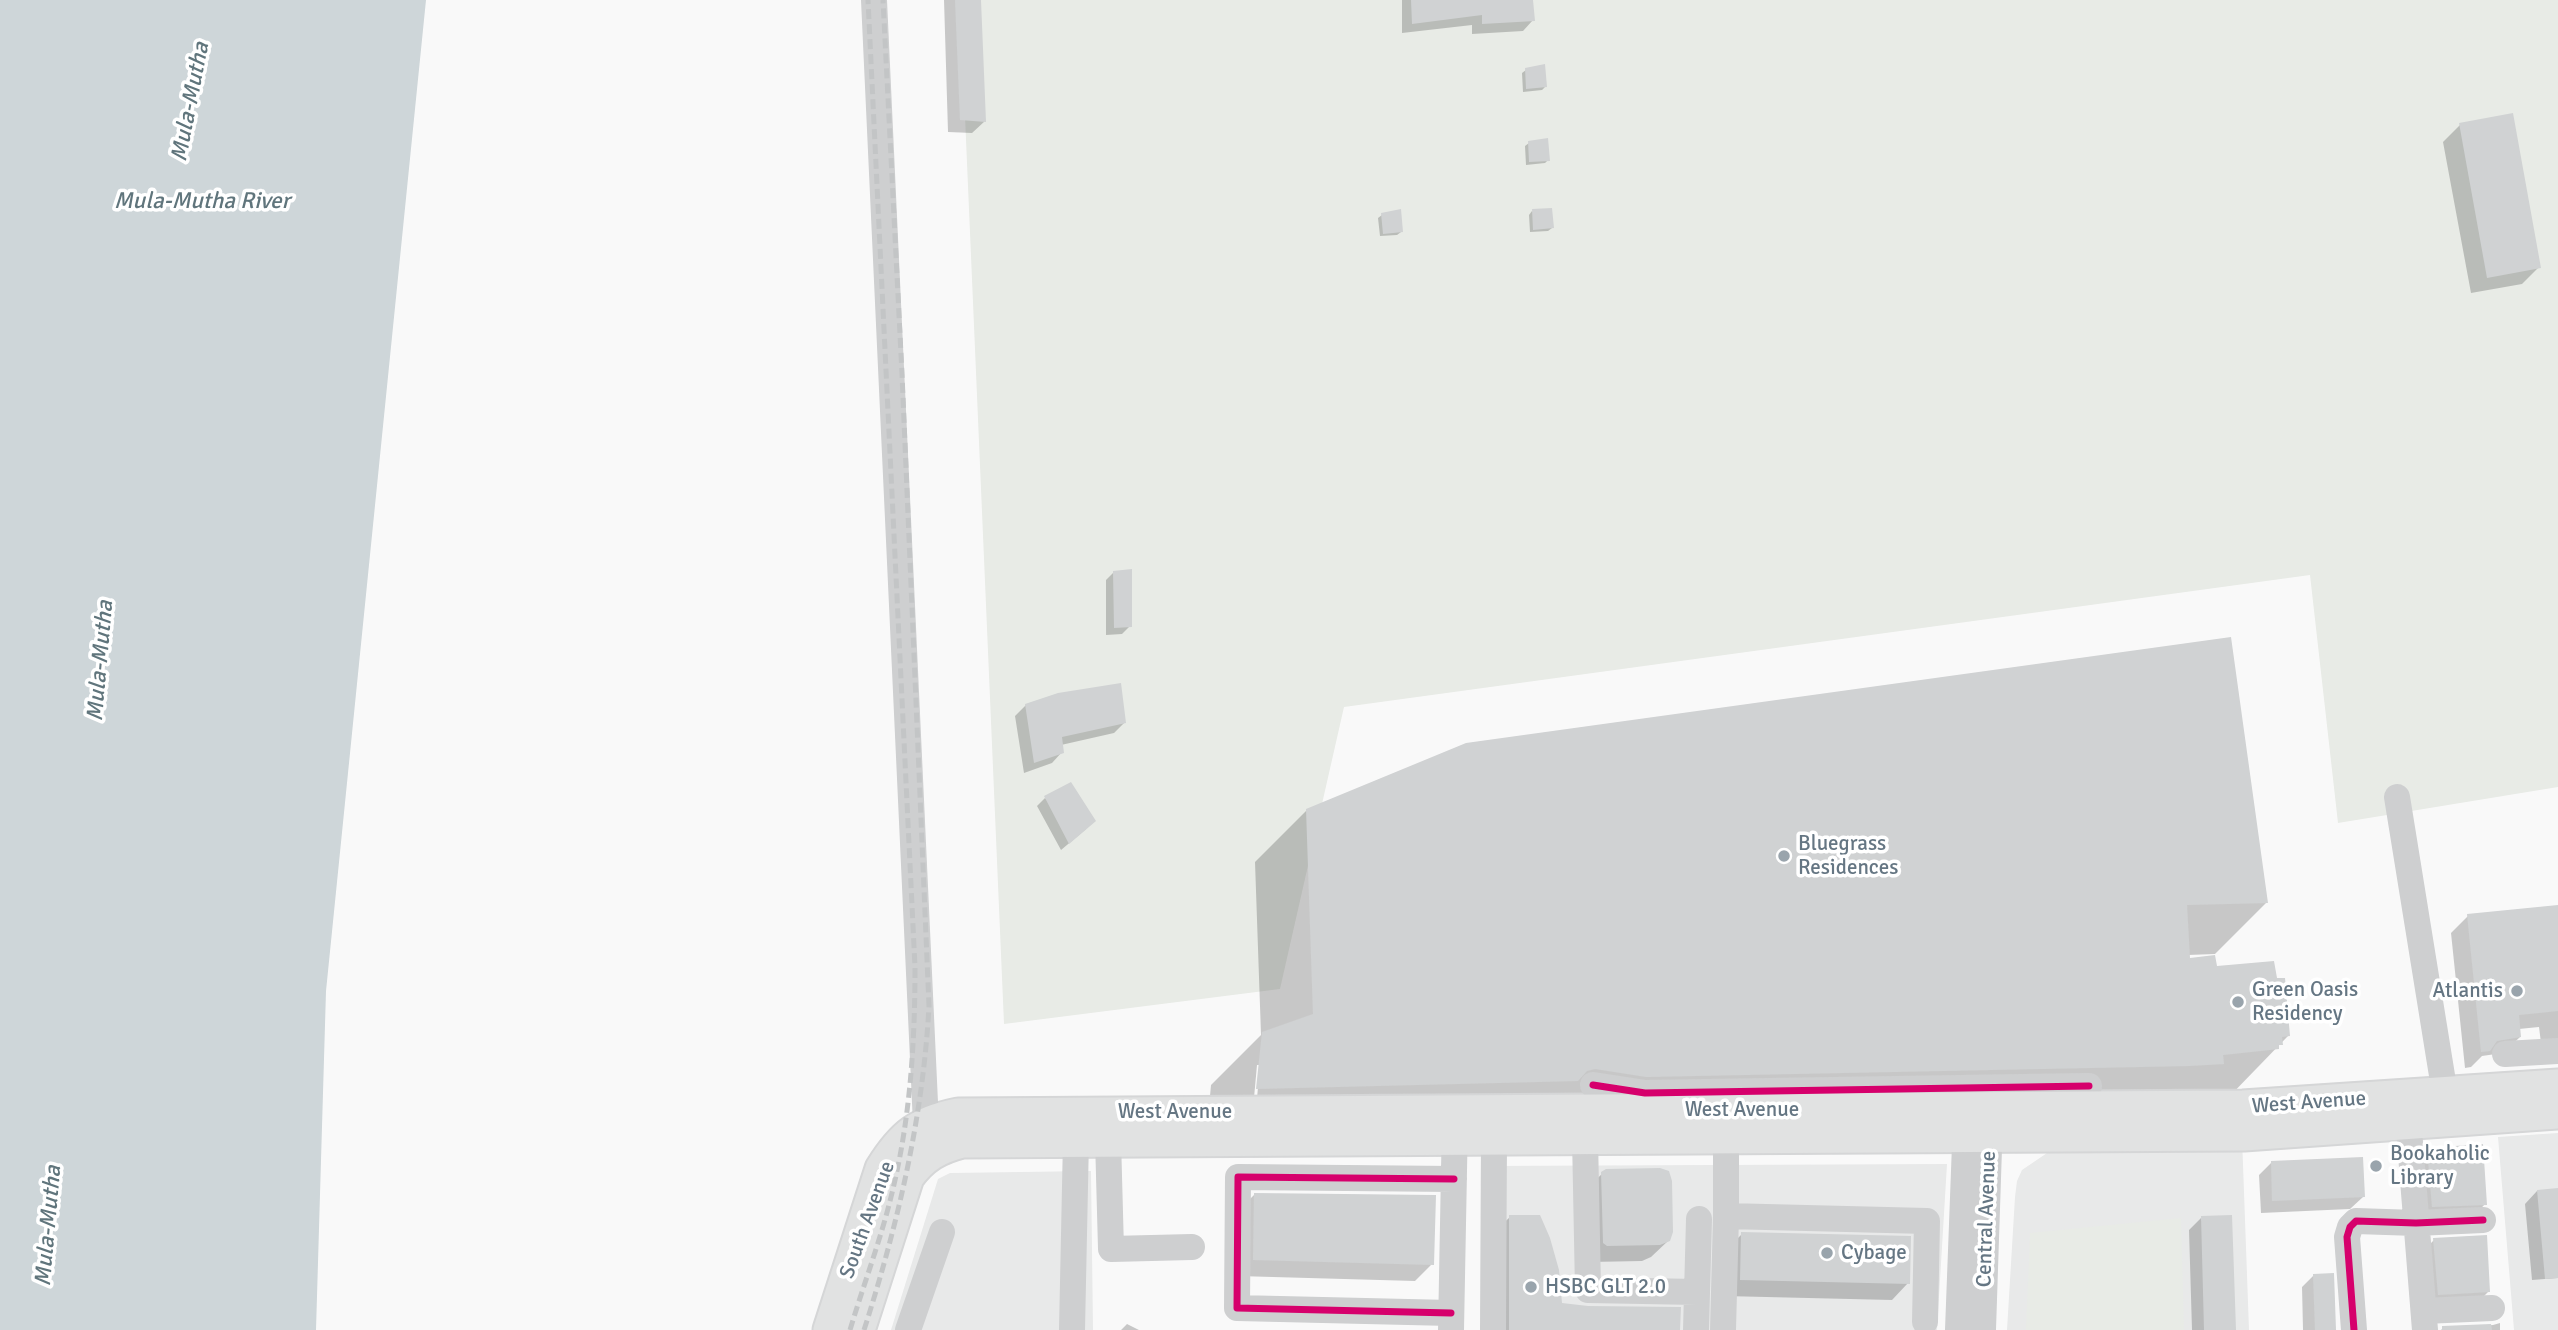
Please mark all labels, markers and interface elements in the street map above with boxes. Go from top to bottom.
water label: Mula-Mutha [166,40,216,164]
water label: Mula-Mutha River [114,188,290,216]
water label: Mula-Mutha [82,600,120,722]
place label: Bluegrass Residences [1798,831,1898,881]
marker: Bluegrass Residences [1776,848,1792,864]
place label: Green Oasis Residency [2252,977,2358,1027]
place label: Atlantis [2432,978,2503,1004]
marker: Atlantis [2509,983,2525,999]
marker: Green Oasis Residency [2230,994,2246,1010]
street label: West Avenue [2251,1086,2367,1120]
street label: West Avenue [1685,1097,1799,1123]
street label: West Avenue [1118,1099,1232,1125]
place label: Bookaholic Library [2390,1141,2490,1191]
street label: Central Avenue [1972,1150,2002,1288]
street label: South Avenue [835,1158,901,1282]
marker: Bookaholic Library [2368,1158,2384,1174]
water label: Mula-Mutha [30,1165,68,1287]
place label: Cybage [1841,1240,1907,1266]
marker: Cybage [1819,1245,1835,1261]
place label: HSBC GLT 2.0 [1545,1274,1666,1300]
marker: HSBC GLT 2.0 [1523,1279,1539,1295]

